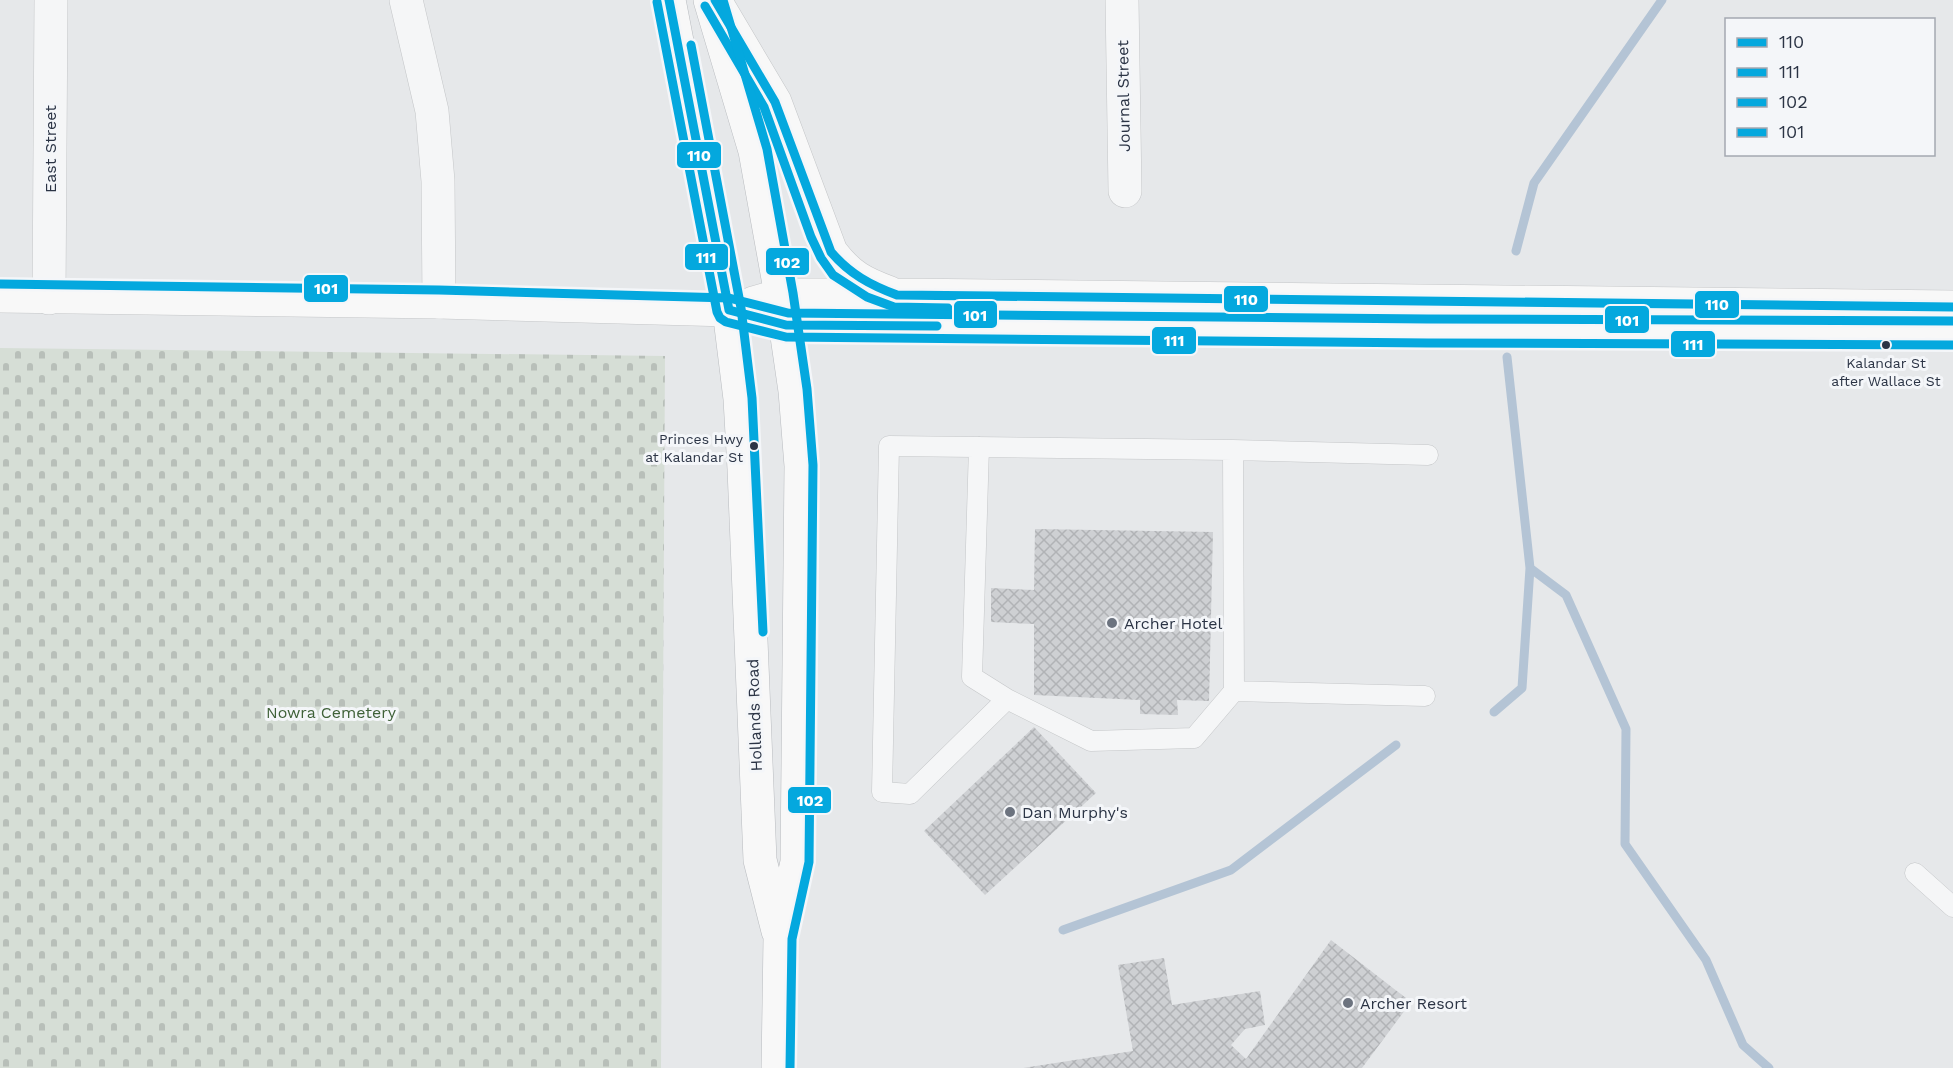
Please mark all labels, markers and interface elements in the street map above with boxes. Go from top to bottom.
legend [1725,18,1935,156]
text: 110 [1779,31,1804,52]
street label: Journal Street [1113,40,1134,152]
text: 111 [1779,61,1800,82]
text: 102 [1779,91,1808,112]
street label: East Street [41,105,60,193]
text: 101 [1779,121,1804,142]
line badge: 110 [676,141,722,169]
text: 110 [687,146,711,165]
line badge: 111 [684,243,729,271]
line badge: 102 [765,247,810,276]
text: 111 [696,248,716,267]
text: 102 [774,253,800,272]
line badge: 101 [303,274,349,303]
text: 101 [314,279,338,298]
line badge: 110 [1223,285,1269,313]
text: 110 [1234,290,1258,309]
line badge: 110 [1694,290,1740,319]
text: 110 [1705,295,1729,314]
line badge: 101 [953,300,998,329]
line badge: 101 [1604,305,1650,334]
text: 101 [963,306,987,325]
text: 101 [1615,311,1639,330]
line badge: 111 [1151,326,1197,355]
line badge: 111 [1670,330,1716,358]
text: 111 [1164,331,1184,350]
text: 111 [1683,335,1703,354]
marker: Kalandar St after Wallace St [1880,339,1892,351]
place label: Kalandar St after Wallace St [1831,355,1941,389]
place label: Princes Hwy at Kalandar St [645,431,744,465]
marker: Princes Hwy at Kalandar St [748,440,760,452]
place label: Archer Hotel [1124,614,1223,633]
marker: Archer Hotel [1105,616,1119,630]
street label: Hollands Road [743,658,766,772]
park label: Nowra Cemetery [266,703,397,722]
line badge: 102 [787,786,832,814]
text: 102 [797,791,823,810]
place label: Dan Murphy's [1022,803,1128,822]
marker: Dan Murphy's [1003,805,1017,819]
place label: Archer Resort [1360,994,1467,1013]
marker: Archer Resort [1341,996,1355,1010]

